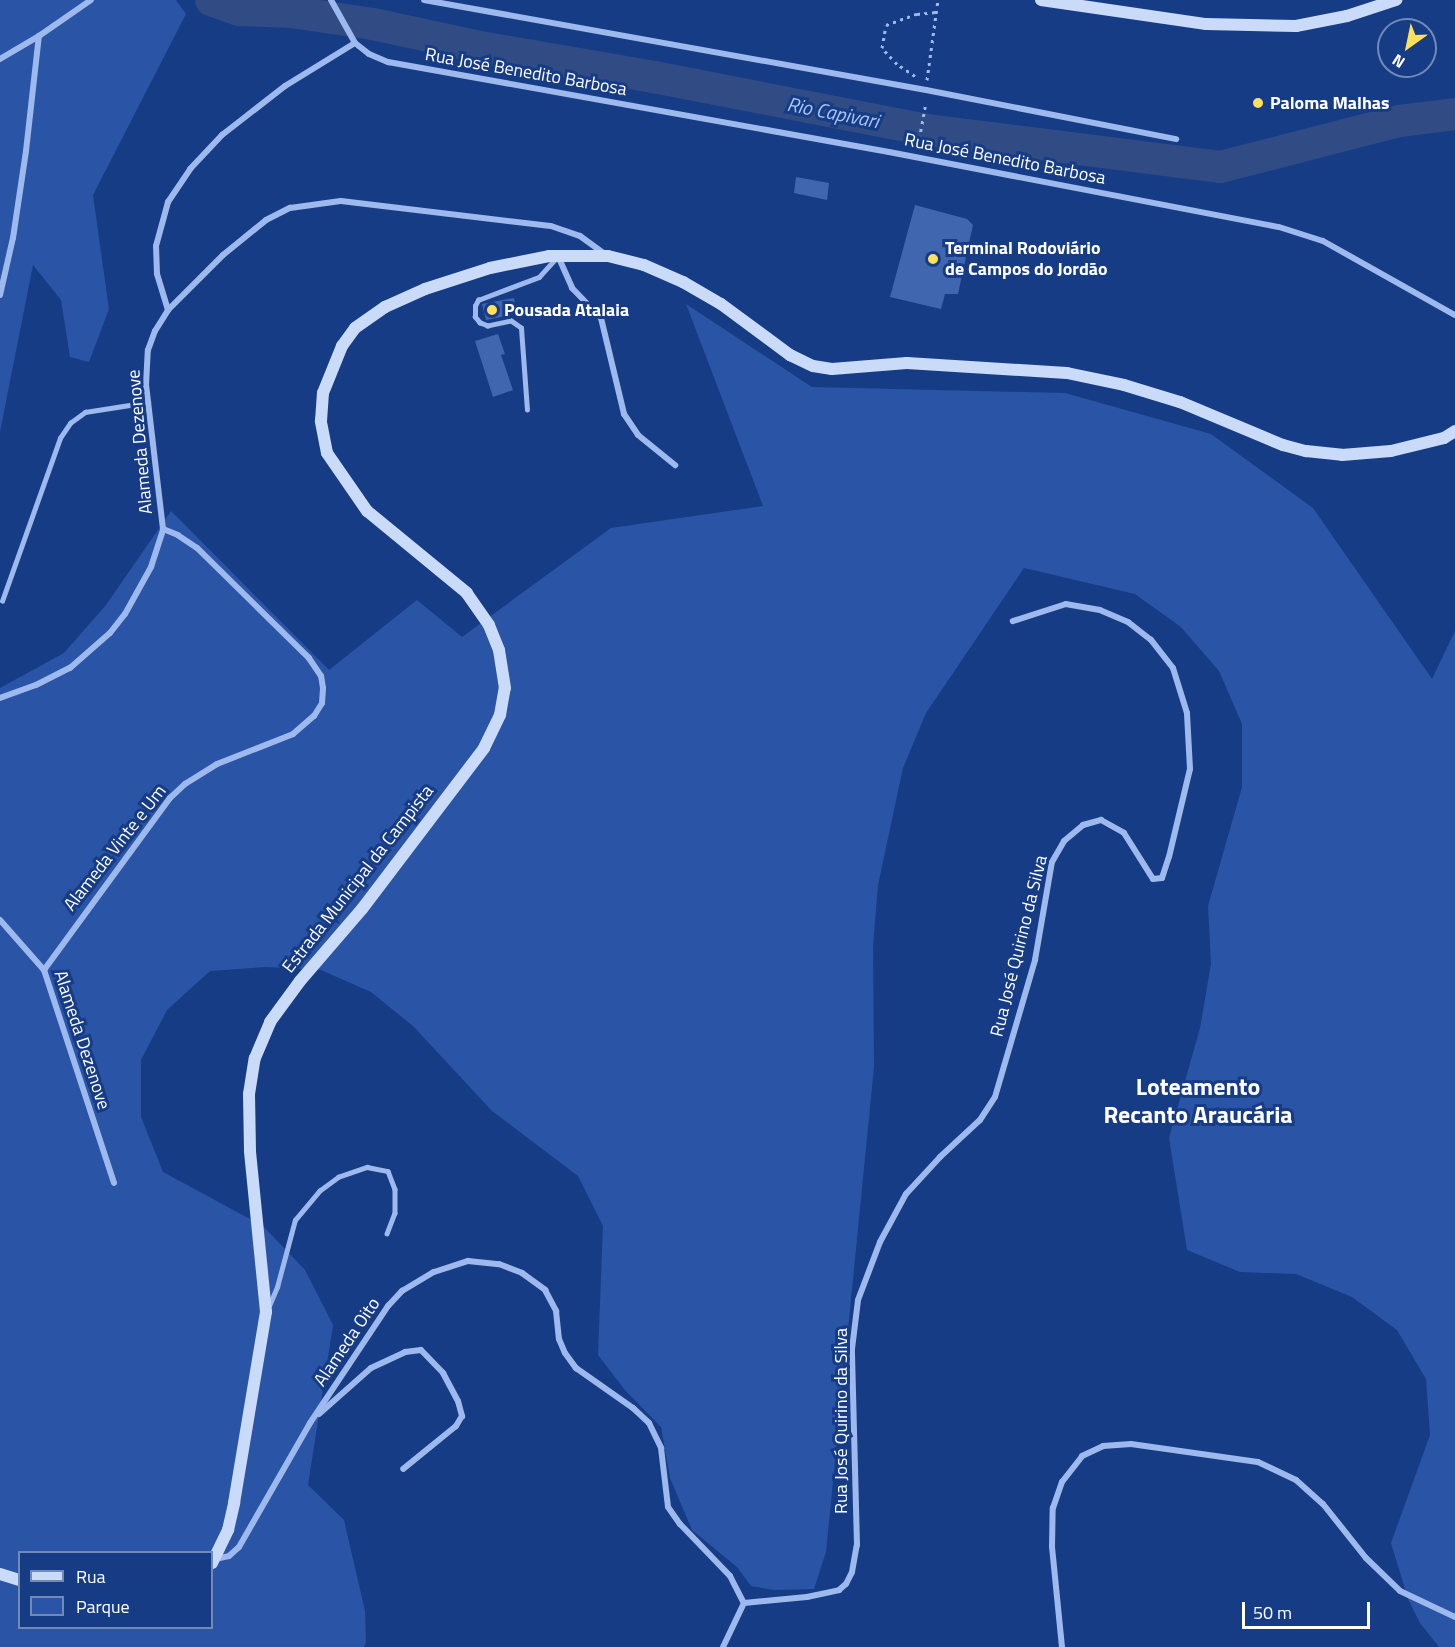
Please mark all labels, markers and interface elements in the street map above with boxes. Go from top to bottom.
north arrow [1377,18,1437,78]
street label: Rua José Benedito Barbosa [423,44,629,100]
text: N [1387,48,1409,75]
water label: Rio Capivari [785,91,881,133]
place label: Paloma Malhas [1270,92,1390,114]
marker: Paloma Malhas [1251,96,1265,110]
street label: Rua José Benedito Barbosa [903,129,1107,189]
place label: Terminal Rodoviário de Campos do Jordão [945,238,1108,280]
marker: Terminal Rodoviário de Campos do Jordão [926,252,940,266]
place label: Pousada Atalaia [504,299,629,321]
marker: Pousada Atalaia [485,303,499,317]
street label: Alameda Dezenove [123,369,157,515]
street label: Alameda Vinte e Um [59,781,171,915]
street label: Estrada Municipal da Campista [278,781,438,977]
street label: Rua José Quirino da Silva [986,853,1052,1039]
street label: Alameda Dezenove [49,968,115,1112]
district label: Loteamento Recanto Araucária [1103,1073,1293,1129]
street label: Alameda Oito [309,1294,385,1390]
street label: Rua José Quirino da Silva [830,1328,852,1514]
legend [18,1551,213,1629]
text: Rua [76,1563,106,1590]
scale bar [1245,1590,1372,1628]
text: Parque [76,1593,130,1620]
text: 50 m [1253,1599,1292,1626]

